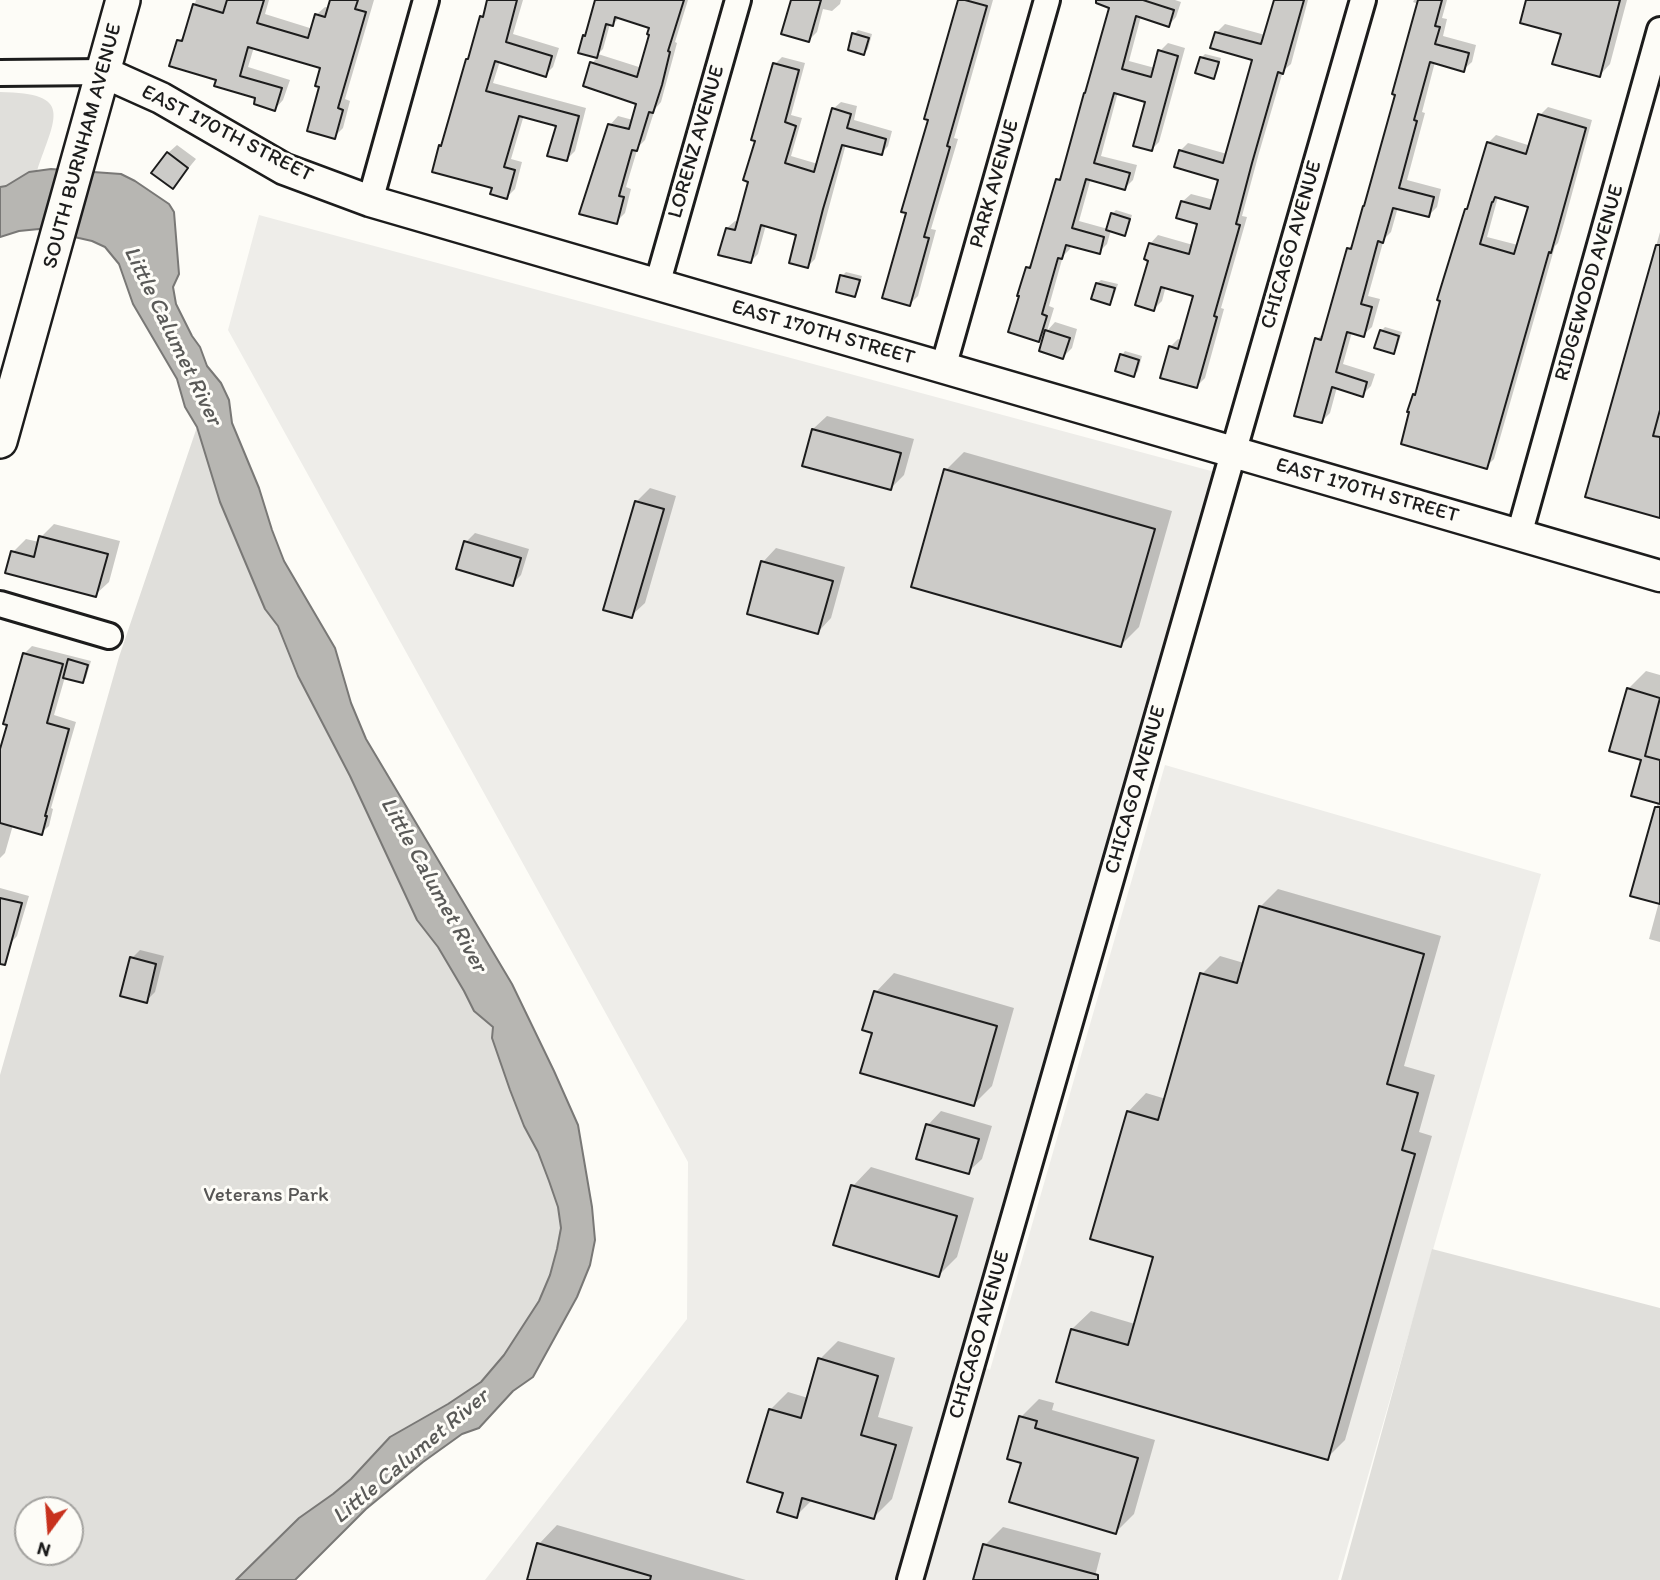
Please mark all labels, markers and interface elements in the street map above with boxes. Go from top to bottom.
street label: SOUTH BURNHAM AVENUE [38,21,128,271]
street label: LORENZ AVENUE [663,63,731,221]
street label: EAST 170TH STREET [137,80,317,188]
street label: PARK AVENUE [965,117,1025,251]
street label: CHICAGO AVENUE [1256,158,1328,332]
street label: RIDGEWOOD AVENUE [1550,182,1630,384]
water label: Little Calumet River [117,242,227,430]
street label: EAST 170TH STREET [729,295,917,371]
street label: EAST 170TH STREET [1273,453,1461,529]
street label: CHICAGO AVENUE [1100,703,1172,877]
water label: Little Calumet River [373,793,493,977]
park label: Veterans Park [203,1183,329,1209]
street label: CHICAGO AVENUE [944,1248,1016,1422]
water label: Little Calumet River [327,1384,495,1530]
north arrow [14,1496,84,1566]
text: N [34,1537,53,1563]

